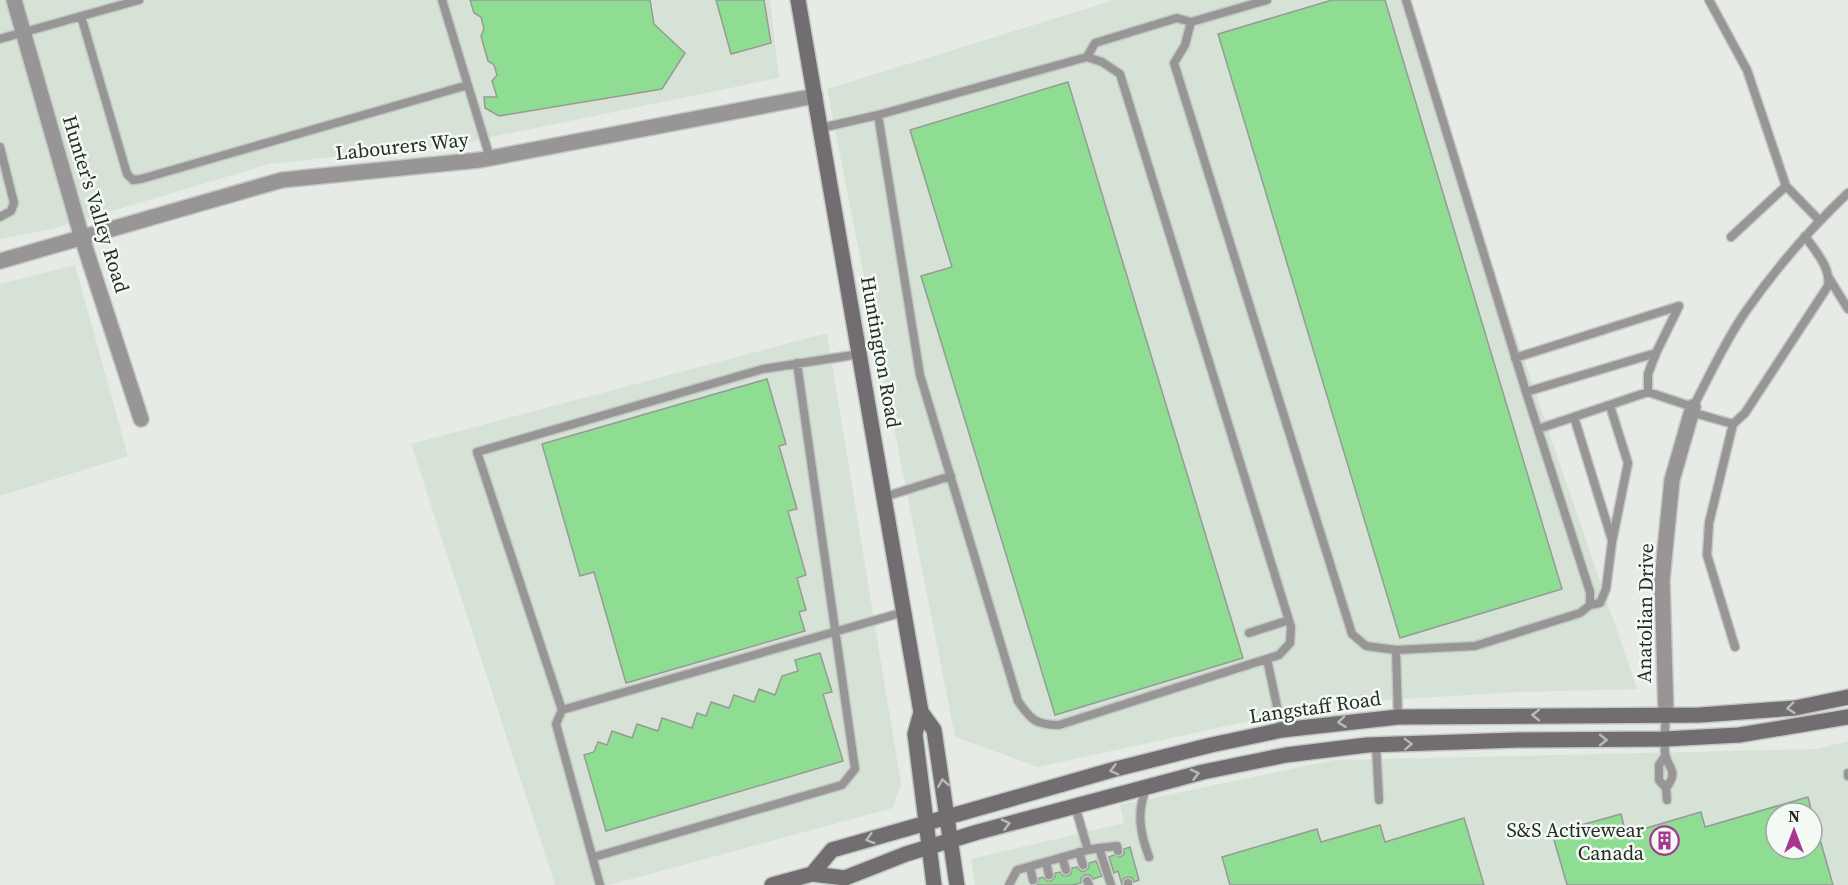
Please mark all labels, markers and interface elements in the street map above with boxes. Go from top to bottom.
street label: Hunter's Valley Road [56,112,137,297]
street label: Labourers Way [334,125,471,167]
street label: Huntington Road [854,274,908,431]
street label: Anatolian Drive [1630,543,1660,683]
street label: Langstaff Road [1247,684,1383,730]
one-way arrow [1786,701,1795,714]
one-way arrow [1532,709,1541,722]
one-way arrow [1337,716,1346,728]
one-way arrow [1598,734,1607,746]
one-way arrow [1403,737,1412,750]
one-way arrow [1109,762,1119,775]
one-way arrow [1189,769,1199,782]
one-way arrow [937,778,950,788]
north arrow [1764,801,1824,861]
text: N [1788,805,1800,827]
place label: S&S Activewear Canada [1507,816,1645,867]
one-way arrow [1001,819,1011,832]
building icon: S&S Activewear Canada [1649,825,1681,857]
one-way arrow [865,832,875,845]

